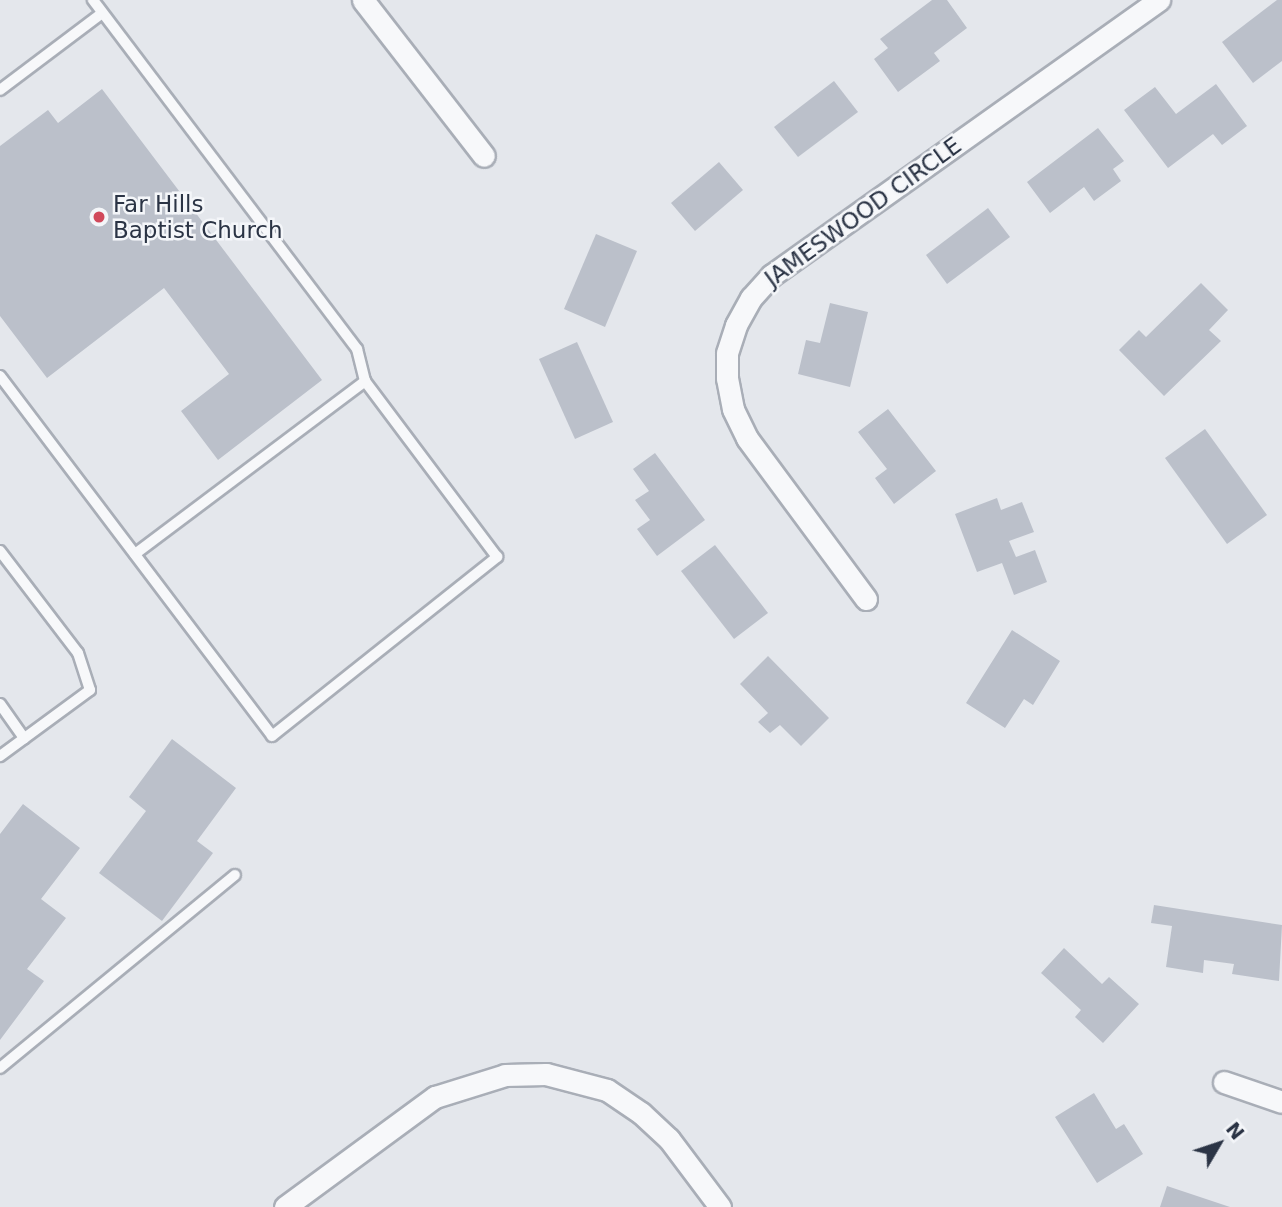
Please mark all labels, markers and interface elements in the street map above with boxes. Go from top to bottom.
street label: JAMESWOOD CIRCLE [759,131,967,293]
place label: Far Hills Baptist Church [113,190,283,244]
marker: Far Hills Baptist Church [91,209,107,225]
north arrow [1184,1109,1254,1179]
text: N [1222,1118,1249,1144]

